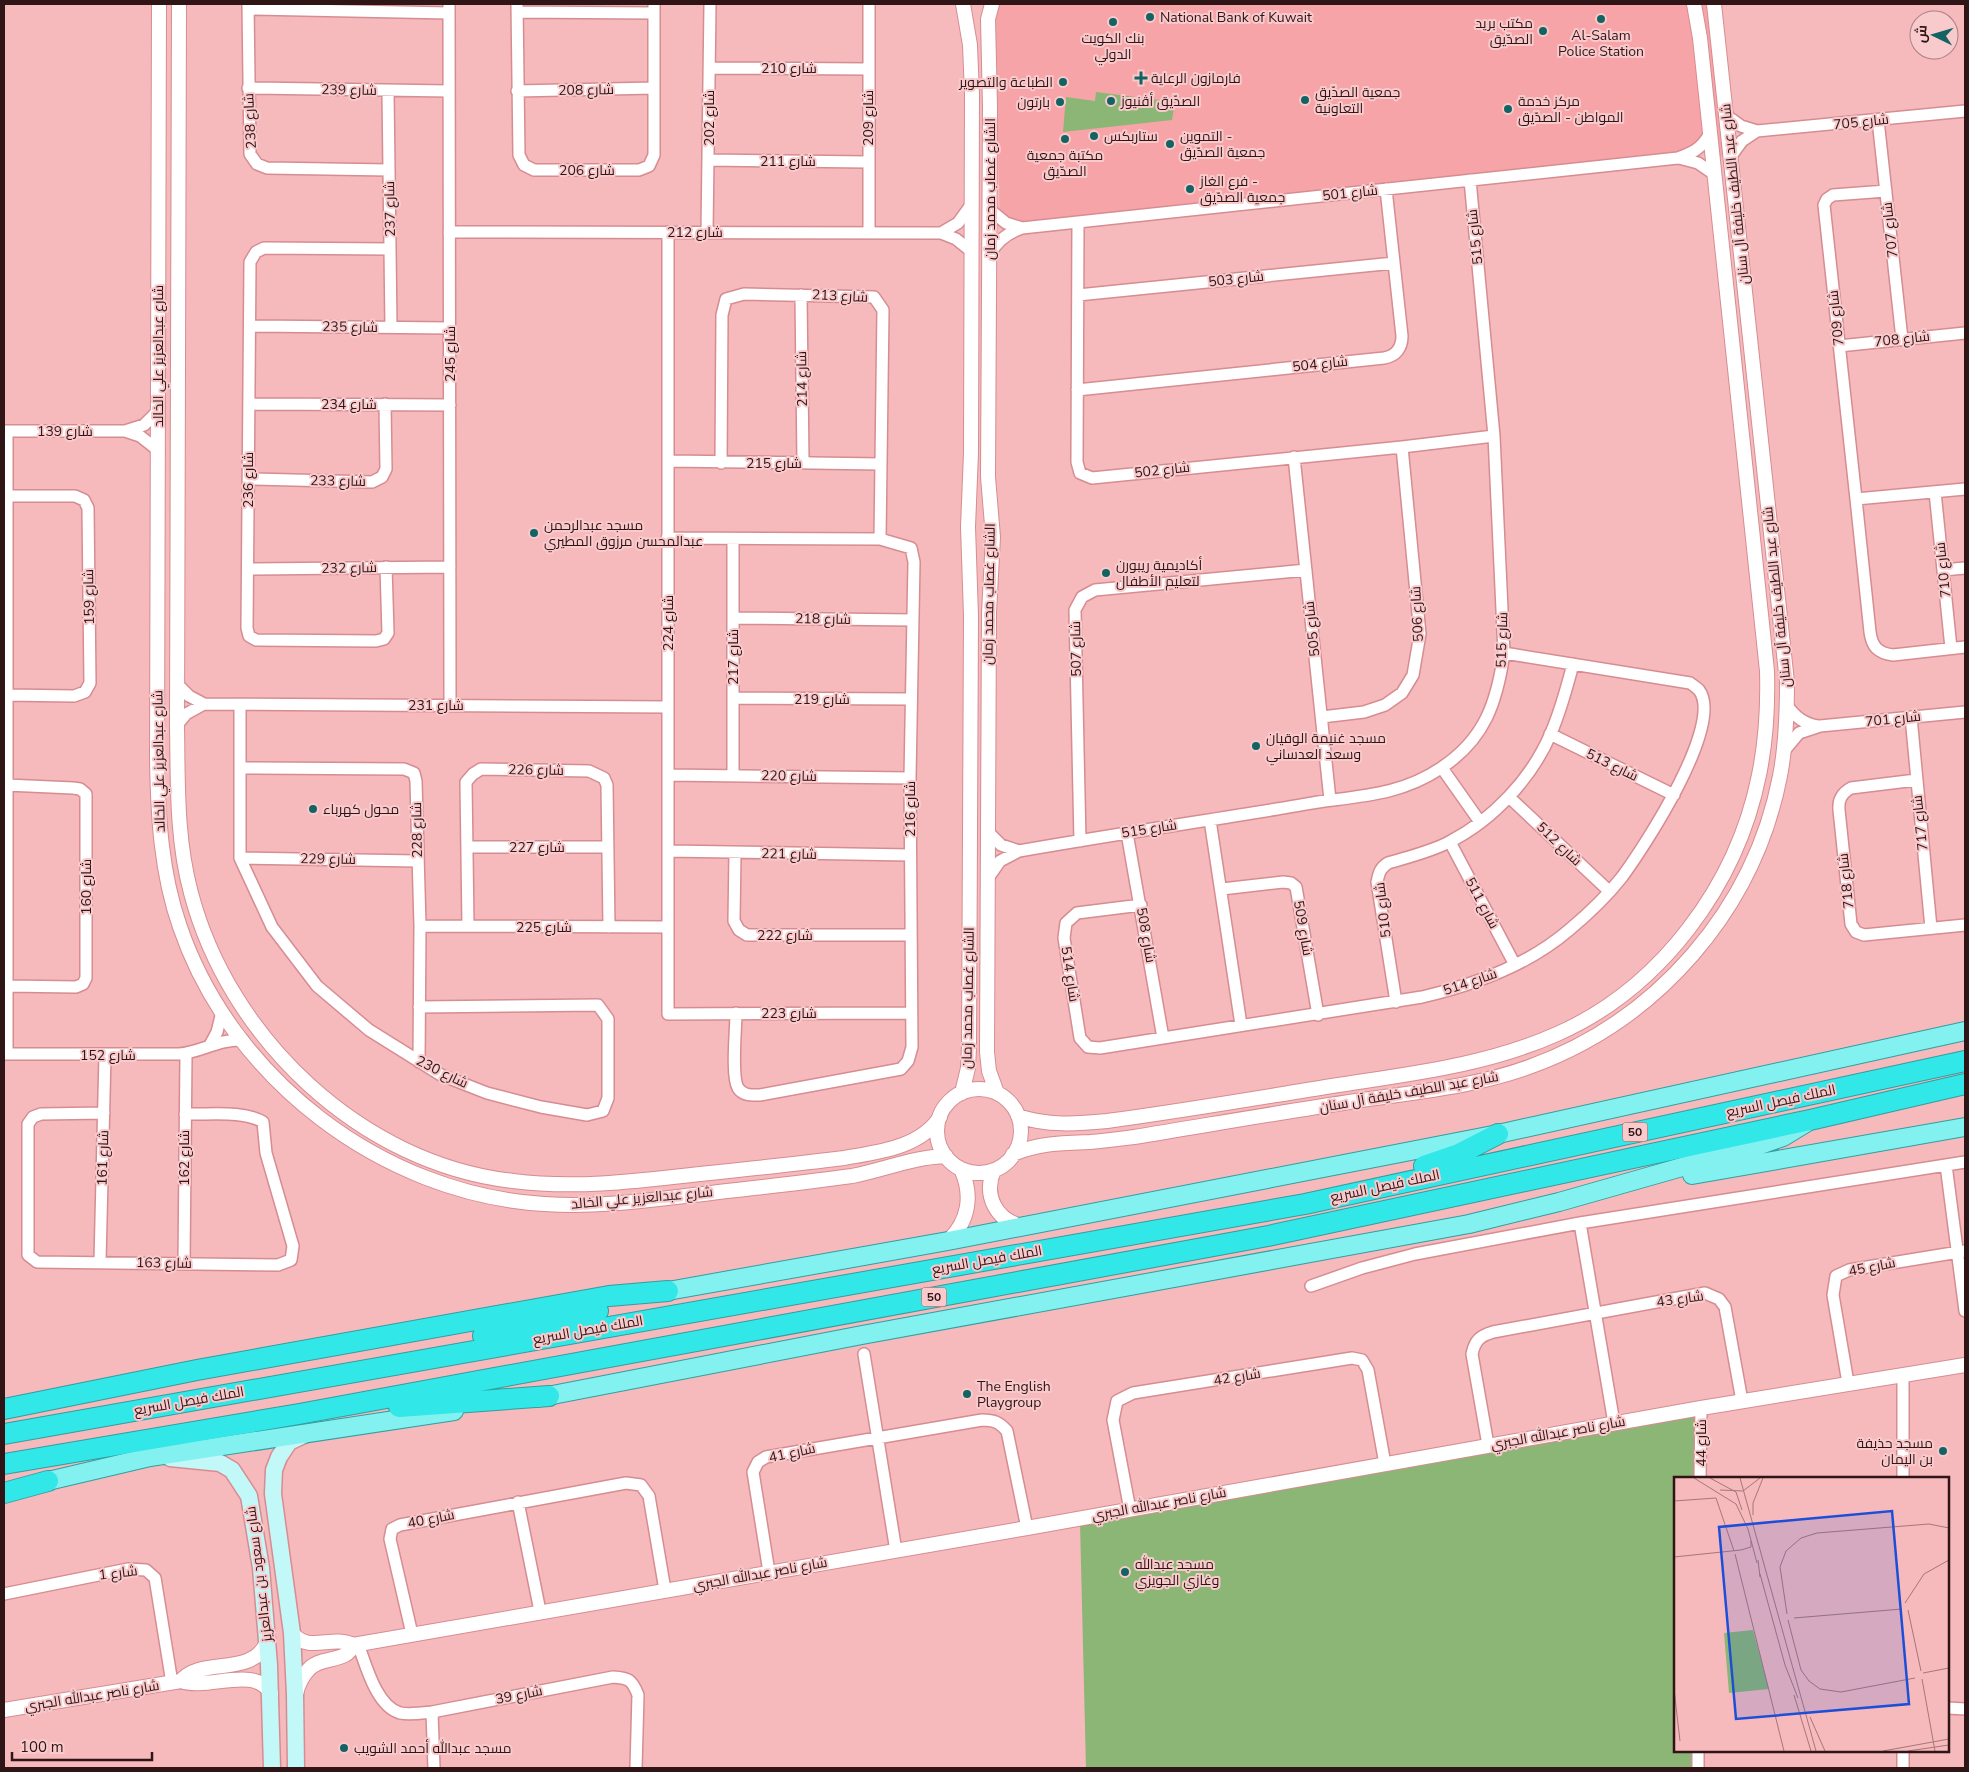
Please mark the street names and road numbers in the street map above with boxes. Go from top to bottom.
street label: شارع 210 [761,59,817,78]
street label: شارع 239 [321,80,377,100]
street label: شارع 208 [558,80,614,100]
street label: شارع 202 [700,90,719,146]
street label: شارع 209 [859,90,878,146]
street label: شارع 238 [239,93,261,149]
street label: شارع عبد اللطيف خليفة آل سنان [1716,103,1754,285]
street label: شارع 705 [1832,110,1890,134]
street label: الشارع غصاب محمد زمان [981,118,1000,260]
street label: شارع 211 [760,152,816,171]
street label: شارع 206 [559,161,615,180]
street label: شارع 237 [380,181,400,237]
street label: شارع 501 [1321,181,1379,205]
street label: شارع 707 [1878,201,1902,259]
street label: شارع 515 [1463,208,1487,266]
street label: شارع 212 [667,223,723,242]
street label: شارع 503 [1207,267,1265,291]
street label: شارع عبدالعزيز علي الخالد [149,285,170,427]
street label: شارع 213 [812,285,868,307]
street label: شارع 709 [1824,289,1848,347]
street label: شارع 235 [322,317,378,337]
street label: شارع 245 [441,326,460,382]
street label: شارع 708 [1873,327,1931,351]
street label: شارع 214 [792,351,812,407]
street label: شارع 504 [1291,352,1349,376]
street label: شارع 234 [321,395,377,414]
street label: شارع 139 [37,422,93,441]
street label: شارع 236 [239,452,258,508]
street label: شارع 215 [746,454,802,473]
street label: شارع 502 [1133,458,1191,482]
street label: شارع 233 [310,471,366,491]
street label: شارع عبد اللطيف خليفة آل سنان [1758,506,1796,688]
street label: الشارع غصاب محمد زمان [978,523,1000,665]
street label: شارع 710 [1931,541,1955,599]
street label: شارع 232 [321,558,377,578]
street label: شارع 159 [79,569,99,625]
street label: شارع 506 [1406,586,1428,642]
street label: شارع 224 [659,595,678,651]
street label: شارع 505 [1300,600,1324,658]
street label: شارع 218 [795,609,851,629]
street label: شارع 515 [1492,612,1512,668]
street label: شارع 507 [1066,621,1086,677]
street label: شارع 217 [724,629,743,685]
street label: شارع عبدالعزيز علي الخالد [148,690,172,832]
street label: شارع 219 [794,690,850,709]
street label: شارع 231 [408,696,464,715]
street label: شارع 701 [1864,707,1922,731]
street label: شارع 513 [1583,744,1641,786]
street label: شارع 226 [508,760,564,780]
street label: شارع 220 [761,766,817,786]
street label: شارع 216 [901,781,920,837]
street label: شارع 717 [1908,794,1932,852]
street label: شارع 228 [407,802,427,858]
street label: شارع 515 [1120,815,1178,843]
street label: شارع 512 [1532,818,1586,870]
street label: شارع 227 [509,838,565,857]
street label: شارع 221 [761,844,817,864]
street label: شارع 229 [300,849,356,869]
street label: شارع 718 [1834,852,1858,910]
street label: شارع 160 [77,859,96,915]
street label: شارع 511 [1460,874,1504,932]
street label: شارع 510 [1370,881,1396,939]
street label: شارع 509 [1289,899,1317,957]
street label: شارع 508 [1132,906,1160,964]
street label: شارع 225 [516,918,572,937]
street label: شارع 222 [757,926,813,945]
street label: الشارع غصاب محمد زمان [957,927,979,1069]
street label: شارع 514 [1056,945,1084,1003]
street label: شارع 514 [1440,964,1500,1000]
street label: شارع 223 [761,1004,817,1023]
street label: شارع 152 [80,1046,136,1065]
street label: شارع 230 [413,1051,471,1093]
street label: شارع عبد اللطيف خليفة آل سنان [1318,1067,1500,1117]
street label: الملك فيصل السريع [1724,1080,1838,1122]
road number: 50 [1622,1122,1648,1142]
street label: شارع 161 [93,1130,113,1186]
street label: شارع 162 [175,1130,194,1186]
street label: الملك فيصل السريع [1328,1165,1442,1207]
street label: شارع عبدالعزيز علي الخالد [570,1182,714,1216]
street label: الملك فيصل السريع [930,1241,1044,1279]
street label: شارع 163 [136,1253,192,1273]
street label: شارع 45 [1847,1253,1897,1281]
street label: شارع 43 [1655,1286,1705,1312]
road number: 50 [922,1288,946,1306]
street label: الملك فيصل السريع [531,1311,645,1349]
street label: شارع 42 [1212,1364,1262,1390]
street label: الملك فيصل السريع [132,1382,246,1420]
street label: شارع ناصر عبدالله الجبري [1489,1412,1627,1456]
street label: شارع 44 [1692,1419,1711,1467]
street label: شارع 41 [767,1439,817,1467]
street label: شارع ناصر عبدالله الجبري [1090,1483,1228,1527]
street label: شارع سعود بن عبدالعزيز [241,1505,277,1644]
street label: شارع 40 [406,1505,456,1533]
street label: شارع ناصر عبدالله الجبري [691,1553,829,1597]
street label: شارع 1 [97,1561,139,1585]
street label: شارع ناصر عبدالله الجبري [23,1676,161,1718]
street label: شارع 39 [494,1681,544,1709]

